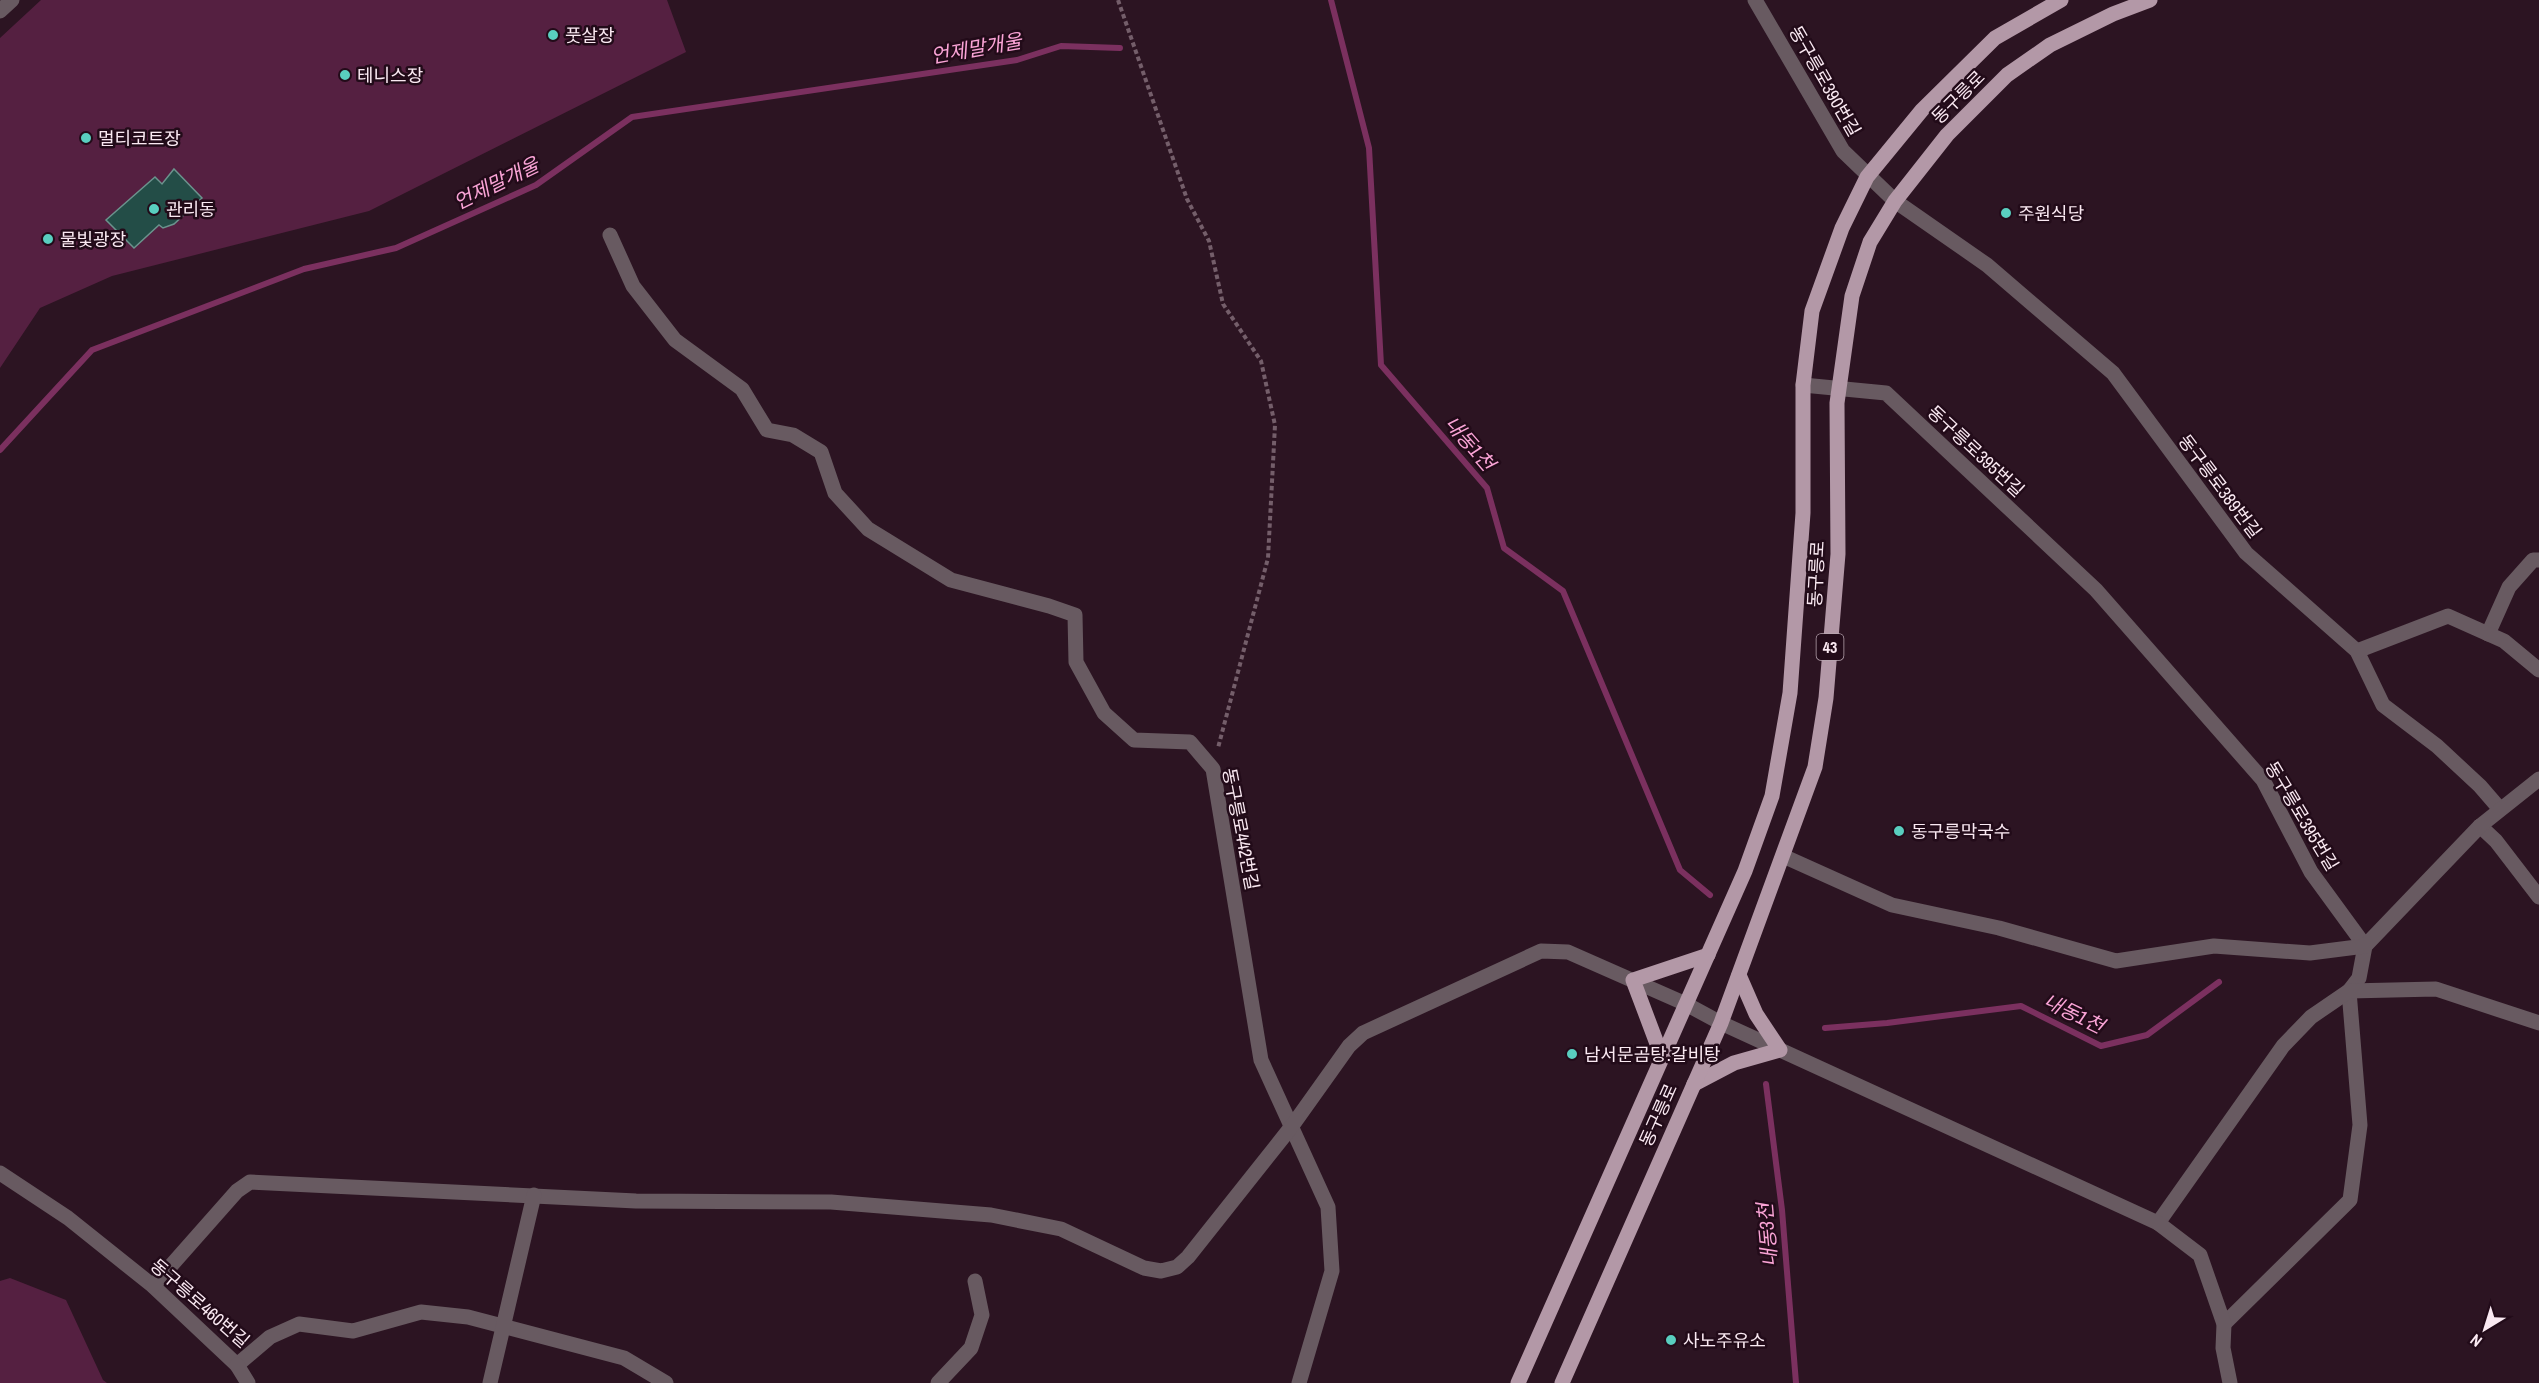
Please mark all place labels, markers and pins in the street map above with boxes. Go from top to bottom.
place label: 풋살장 [565,23,615,48]
marker: 풋살장 [546,28,560,42]
place label: 테니스장 [357,63,423,88]
marker: 테니스장 [338,68,352,82]
place label: 멀티코트장 [98,126,181,151]
marker: 멀티코트장 [79,131,93,145]
place label: 관리동 [166,197,216,222]
place label: 주원식당 [2018,201,2084,226]
marker: 관리동 [147,202,161,216]
marker: 주원식당 [1999,206,2013,220]
place label: 물빛광장 [60,227,126,252]
marker: 물빛광장 [41,232,55,246]
place label: 동구릉막국수 [1911,819,2010,844]
marker: 동구릉막국수 [1892,824,1906,838]
place label: 남서문곰탕.갈비탕 [1584,1042,1721,1067]
marker: 남서문곰탕.갈비탕 [1565,1047,1579,1061]
place label: 사노주유소 [1683,1328,1766,1353]
marker: 사노주유소 [1664,1333,1678,1347]

